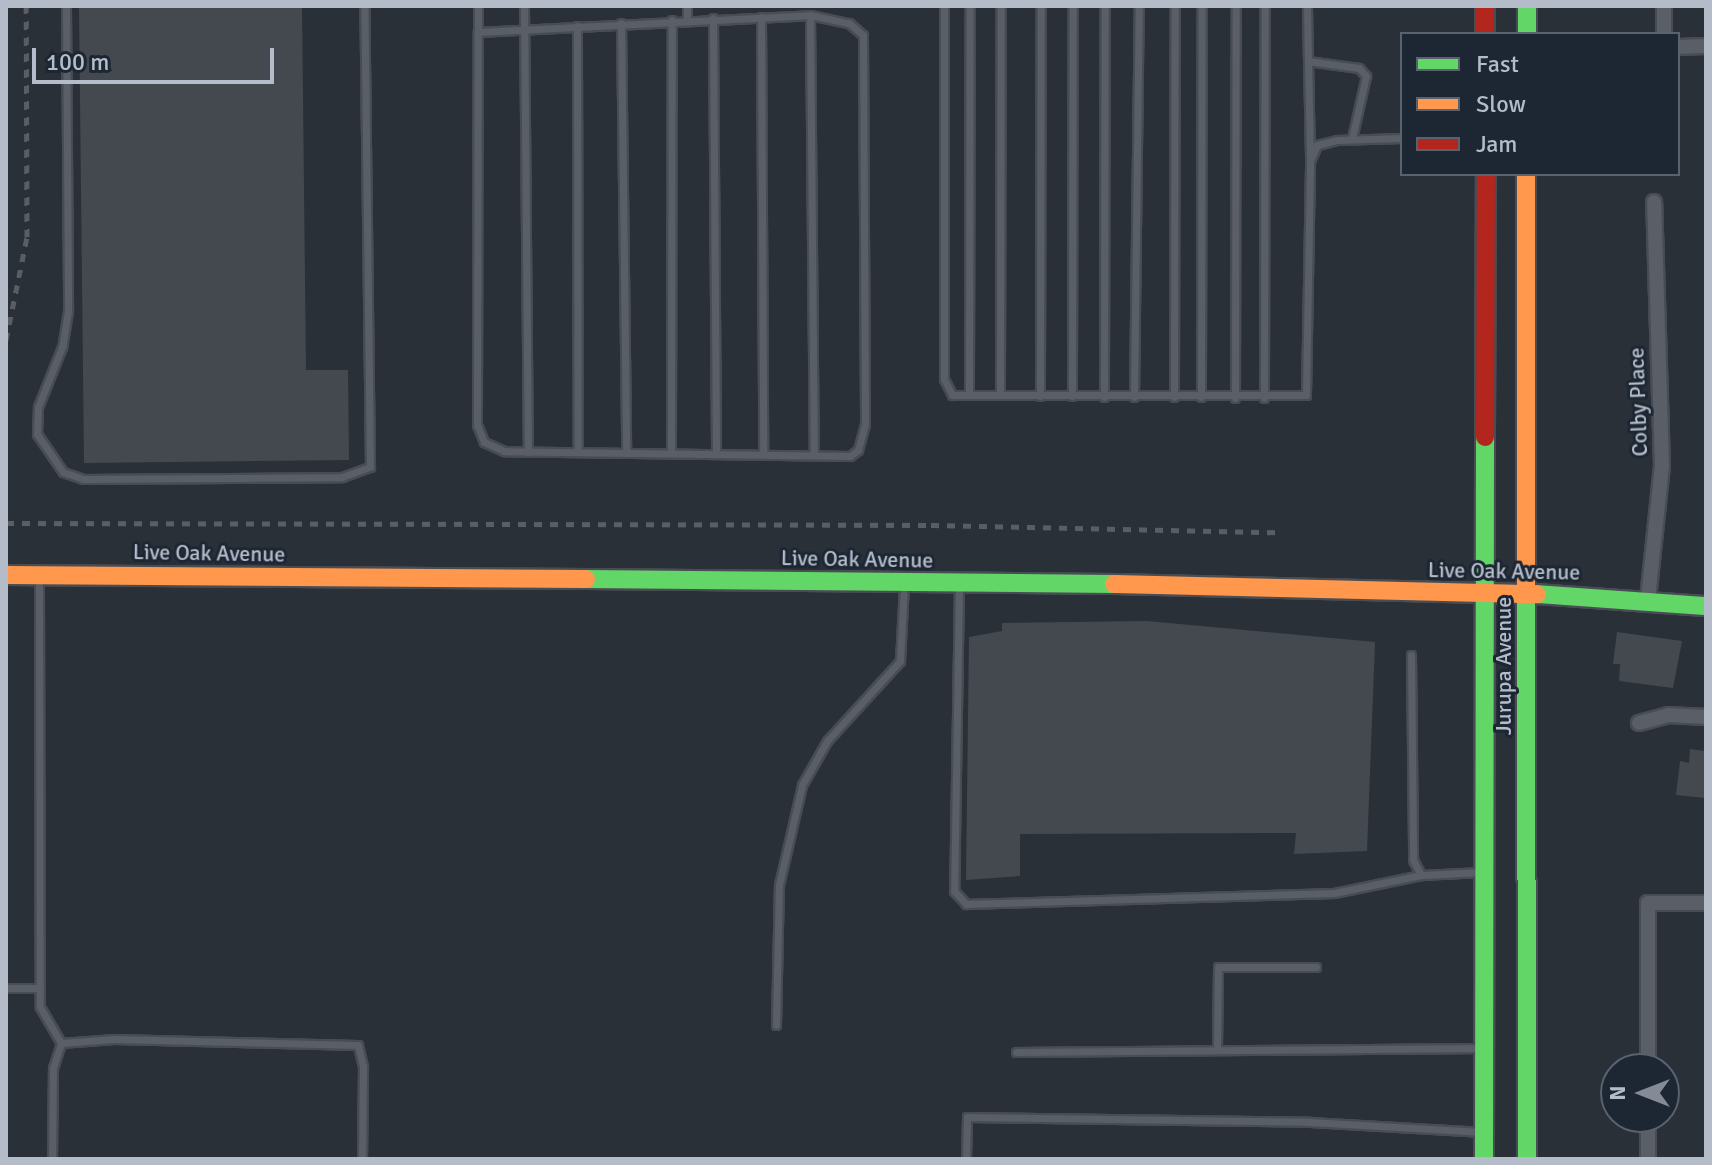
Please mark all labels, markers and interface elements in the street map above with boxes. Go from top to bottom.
scale bar [36,32,278,82]
legend [1400,32,1680,176]
text: 100 m [46,47,109,77]
text: Fast [1476,49,1519,79]
text: Slow [1476,89,1526,119]
text: Jam [1476,129,1517,159]
street label: Colby Place [1623,347,1653,457]
street label: Live Oak Avenue [133,538,285,568]
street label: Live Oak Avenue [781,544,933,574]
street label: Live Oak Avenue [1428,556,1580,586]
street label: Jurupa Avenue [1491,597,1517,735]
north arrow [1600,1053,1680,1133]
text: N [1604,1085,1631,1101]

